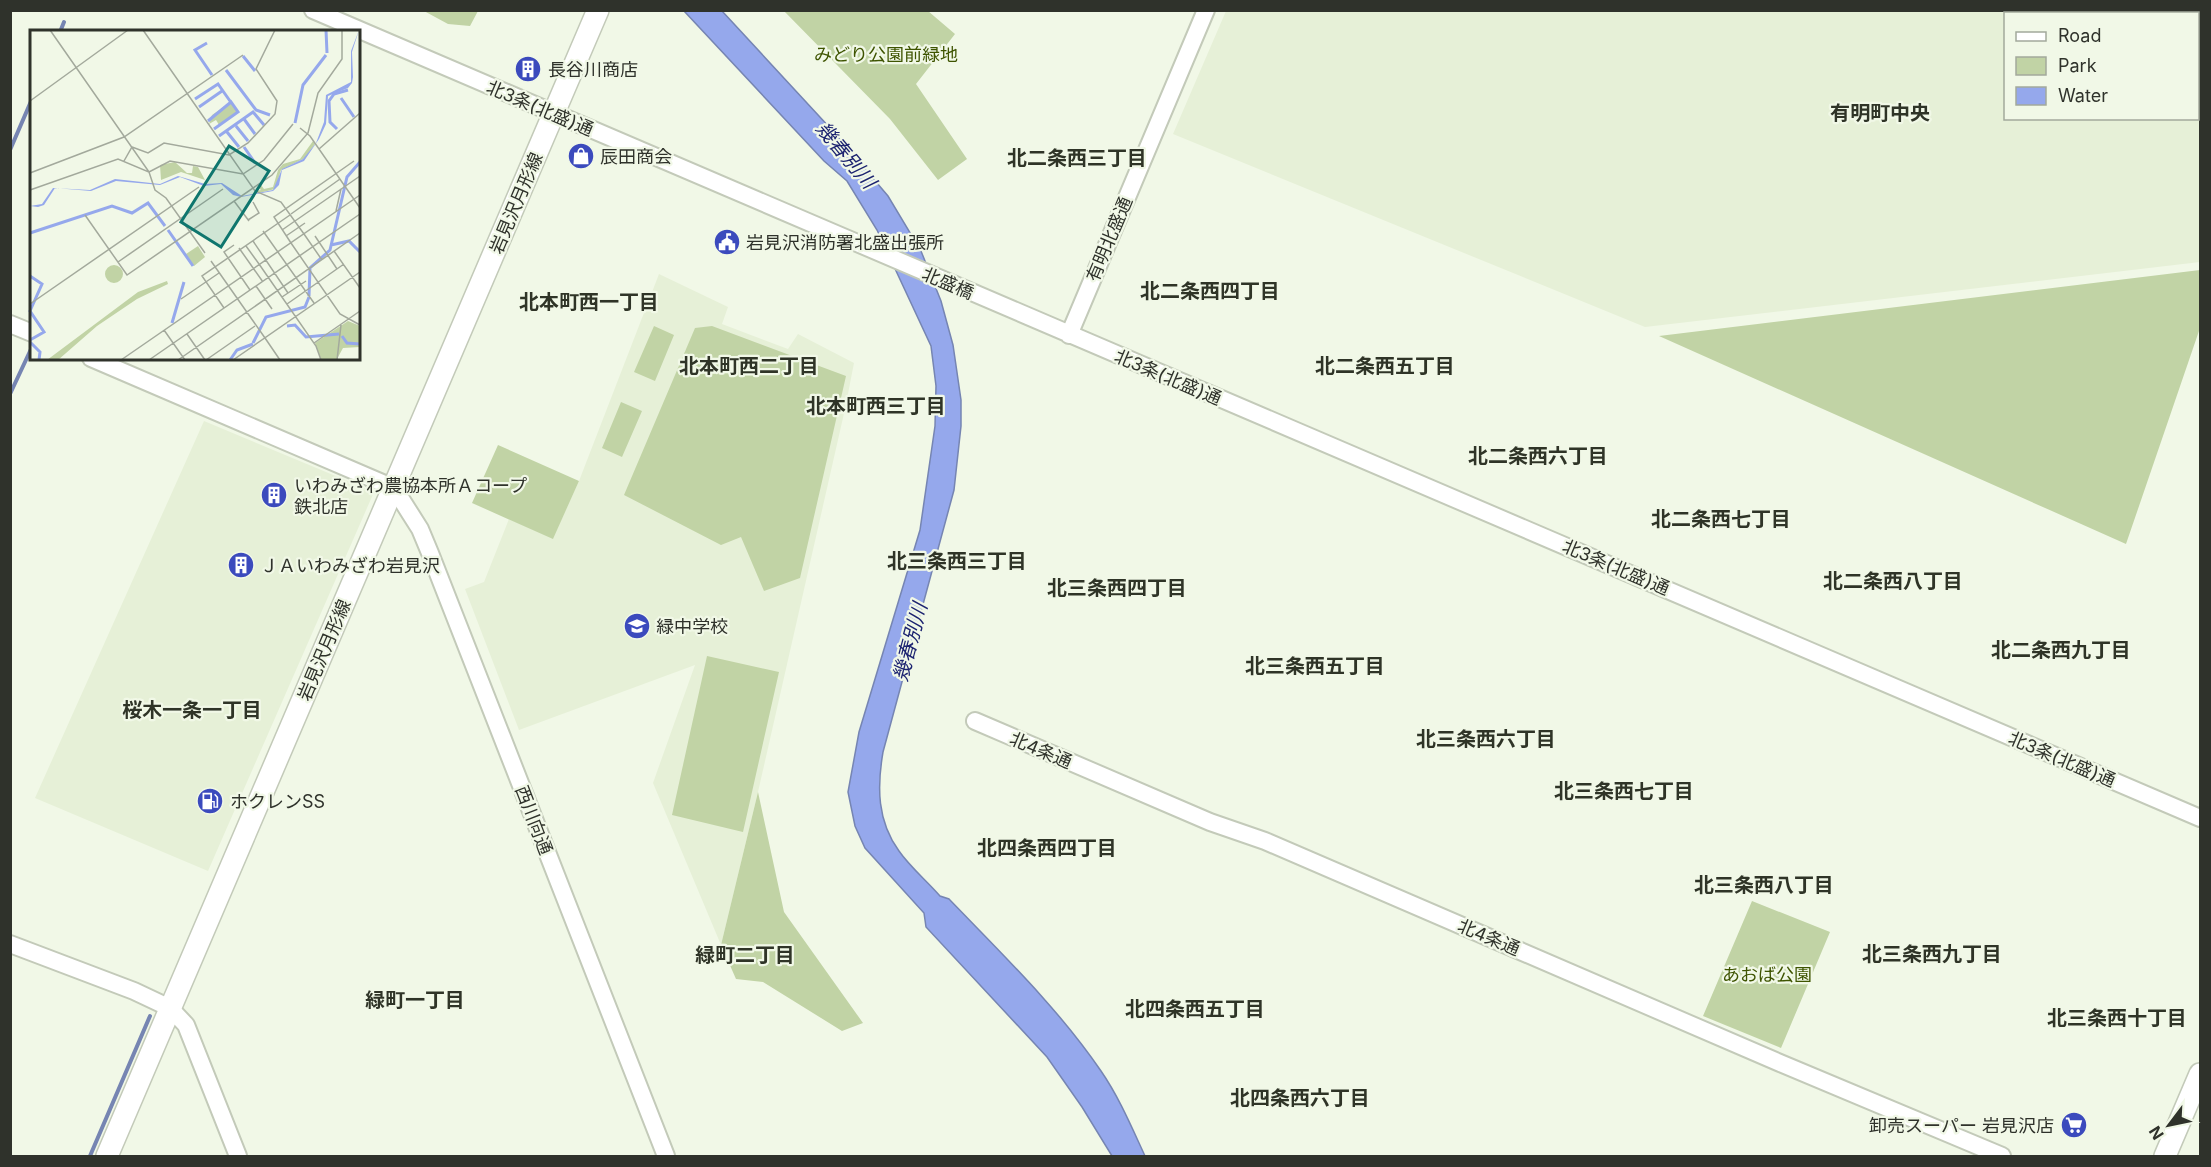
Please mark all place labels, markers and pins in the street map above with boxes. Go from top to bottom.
building icon: 長谷川商店 [513,54,543,84]
place label: 長谷川商店 [548,59,638,80]
shop icon: 辰田商会 [566,141,596,171]
place label: 辰田商会 [600,146,672,167]
public building icon: 岩見沢消防署北盛出張所 [712,227,742,257]
place label: 岩見沢消防署北盛出張所 [746,232,944,253]
place label: いわみざわ農協本所Ａコープ 鉄北店 [294,475,527,517]
building icon: いわみざわ農協本所Ａコープ 鉄北店 [259,480,289,510]
building icon: ＪＡいわみざわ岩見沢 [226,550,256,580]
place label: ＪＡいわみざわ岩見沢 [260,555,440,576]
school or university icon: 緑中学校 [622,611,652,641]
place label: 緑中学校 [656,616,728,637]
fuel station icon: ホクレンSS [195,786,225,816]
place label: ホクレンSS [230,791,325,812]
supermarket icon: 卸売スーパー 岩見沢店 [2059,1110,2089,1140]
place label: 卸売スーパー 岩見沢店 [1869,1115,2054,1136]

